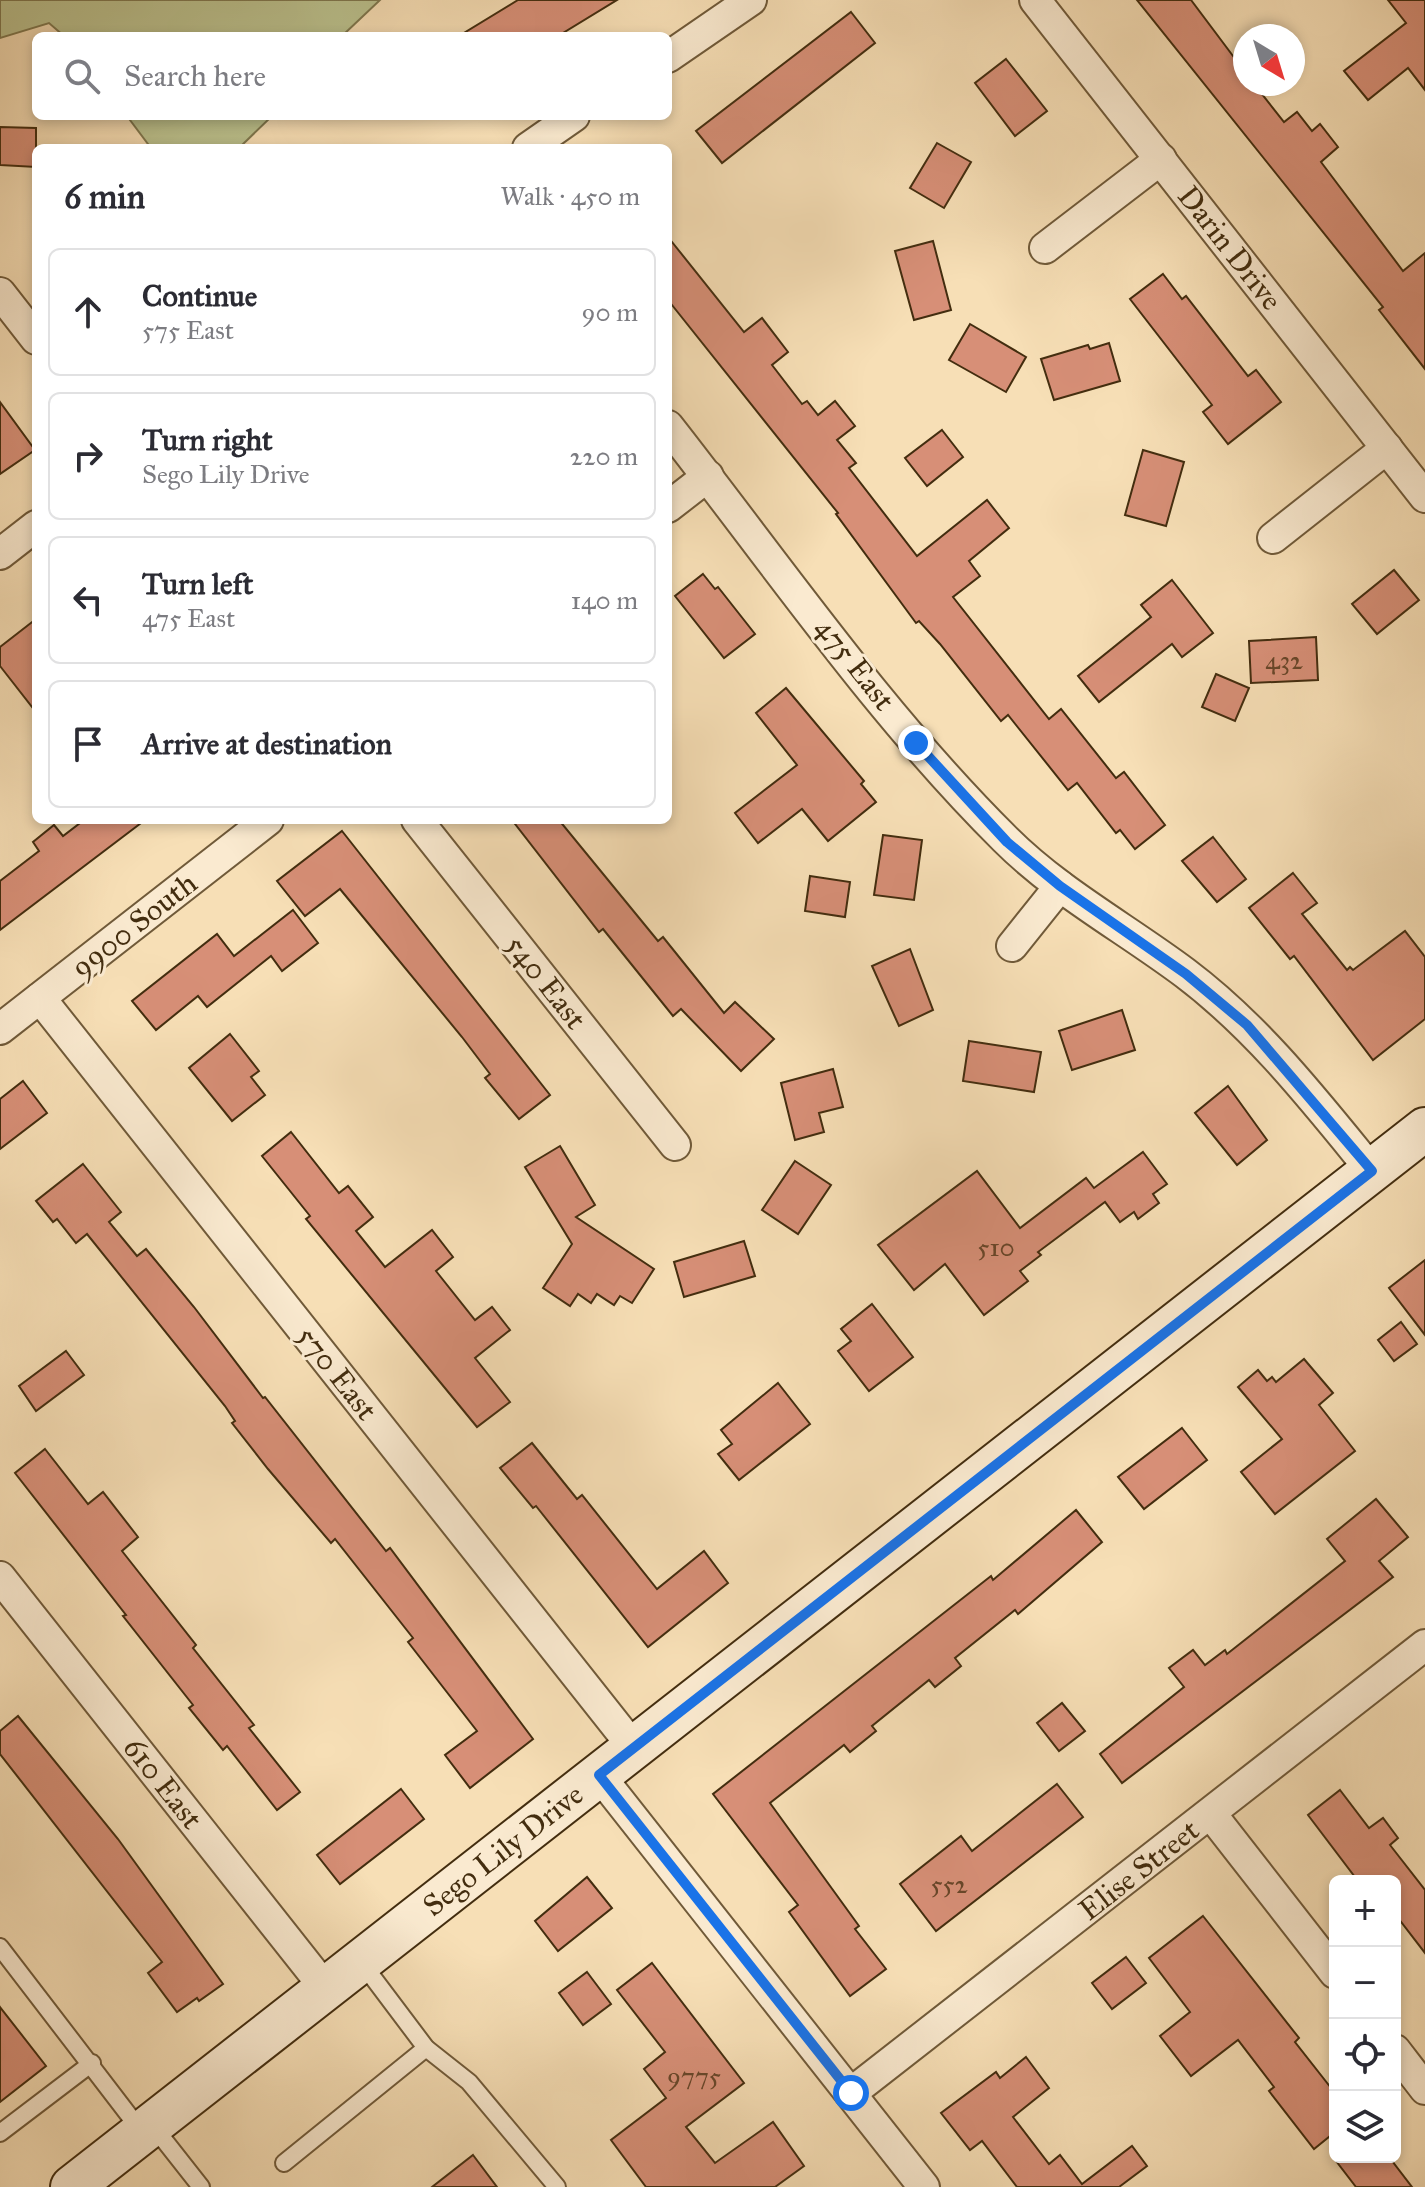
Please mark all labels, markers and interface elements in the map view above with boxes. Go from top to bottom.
north arrow [1233,24,1305,96]
search box [32,32,672,120]
icon: search [60,54,104,98]
text: Search here [124,58,266,94]
text: 6 min [64,176,145,217]
street label: Darin Drive [1170,179,1290,317]
text: Walk · 450 m [500,180,640,212]
text: Continue [142,278,257,314]
icon: ahead [66,290,110,334]
text: 90 m [581,296,638,328]
text: 575 East [142,314,234,346]
text: Turn right [142,422,273,458]
icon: right [66,434,110,478]
text: 220 m [570,440,638,472]
text: Sego Lily Drive [142,458,310,490]
text: Turn left [142,566,253,602]
icon: left [66,578,110,622]
text: 140 m [571,584,638,616]
text: 475 East [142,602,235,634]
street label: 475 East [808,611,903,718]
house number: 432 [1265,644,1303,676]
icon: arrive [66,722,110,766]
route end [898,725,934,761]
text: Arrive at destination [142,726,392,762]
street label: 9900 South [64,865,205,986]
street label: 540 East [498,928,594,1037]
house number: 510 [977,1231,1015,1263]
street label: 570 East [289,1319,385,1428]
street label: 610 East [116,1730,210,1836]
street label: Sego Lily Drive [416,1776,590,1924]
street label: Elise Street [1072,1812,1206,1928]
house number: 552 [931,1868,968,1900]
map controls [1329,1875,1401,2163]
button: + [1329,1875,1401,1947]
button: − [1329,1947,1401,2019]
button: locate [1329,2019,1401,2091]
house number: 9775 [667,2060,721,2092]
route start [833,2075,869,2111]
button: layers [1329,2091,1401,2163]

